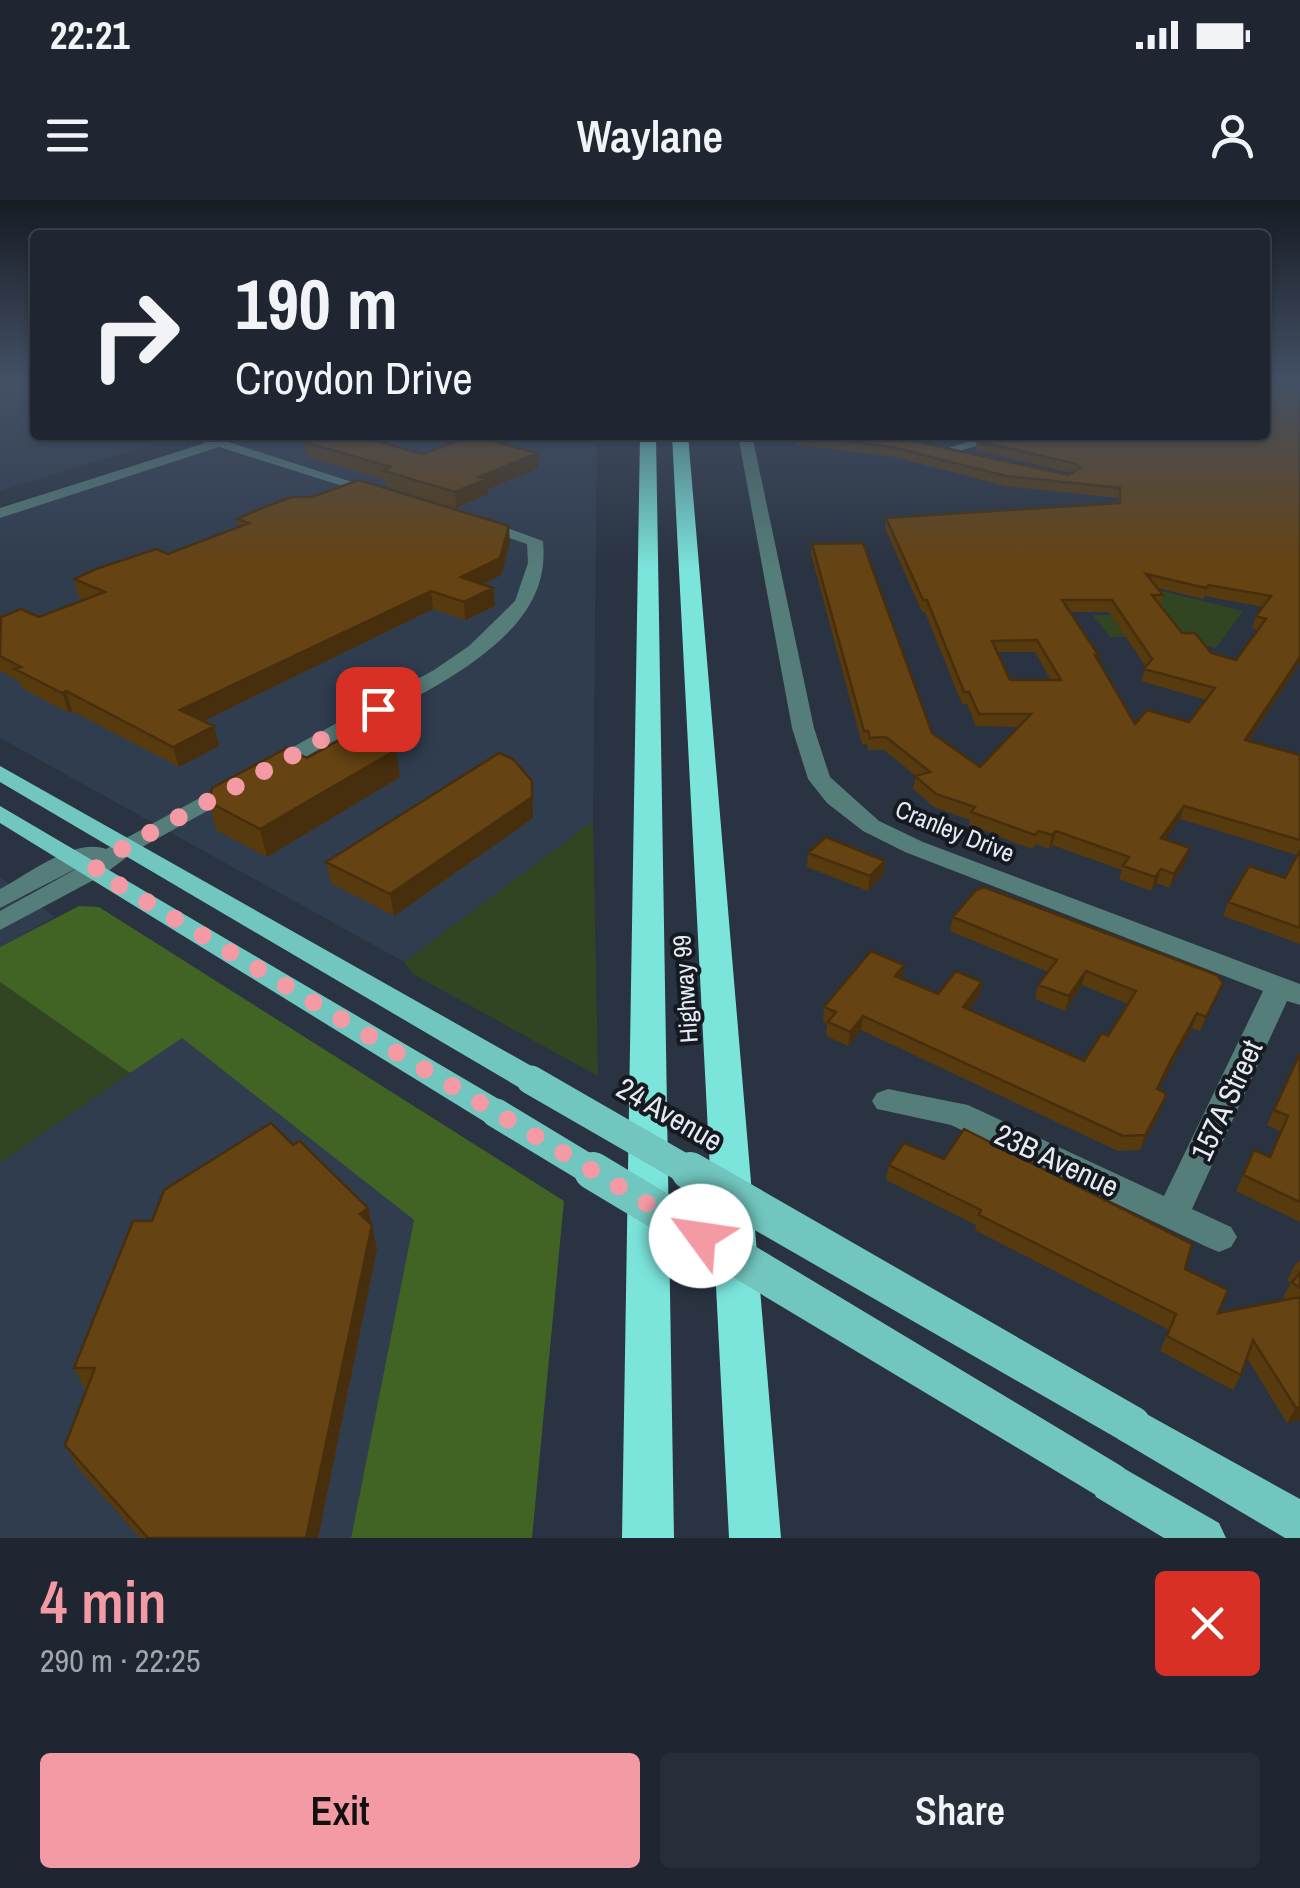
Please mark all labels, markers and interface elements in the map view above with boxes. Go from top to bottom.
text: 22:21 [50,10,130,61]
text: Waylane [577,105,723,166]
icon: menu [40,108,95,163]
icon: person [1205,108,1260,163]
text: 190 m [235,257,398,351]
icon: right [70,270,200,400]
text: Croydon Drive [235,347,473,408]
pin [336,667,421,752]
icon: arrive [351,682,406,737]
street label: Cranley Drive [891,792,1019,870]
street label: Highway 99 [664,934,706,1044]
street label: 157A Street [1181,1033,1271,1167]
street label: 24 Avenue [610,1068,730,1160]
street label: 23B Avenue [989,1114,1125,1206]
position arrow [649,1184,753,1288]
text: 4 min [40,1561,167,1642]
button: close [1155,1571,1260,1676]
text: 290 m · 22:25 [40,1639,200,1682]
button: Exit [40,1753,640,1868]
button: Share [660,1753,1260,1868]

